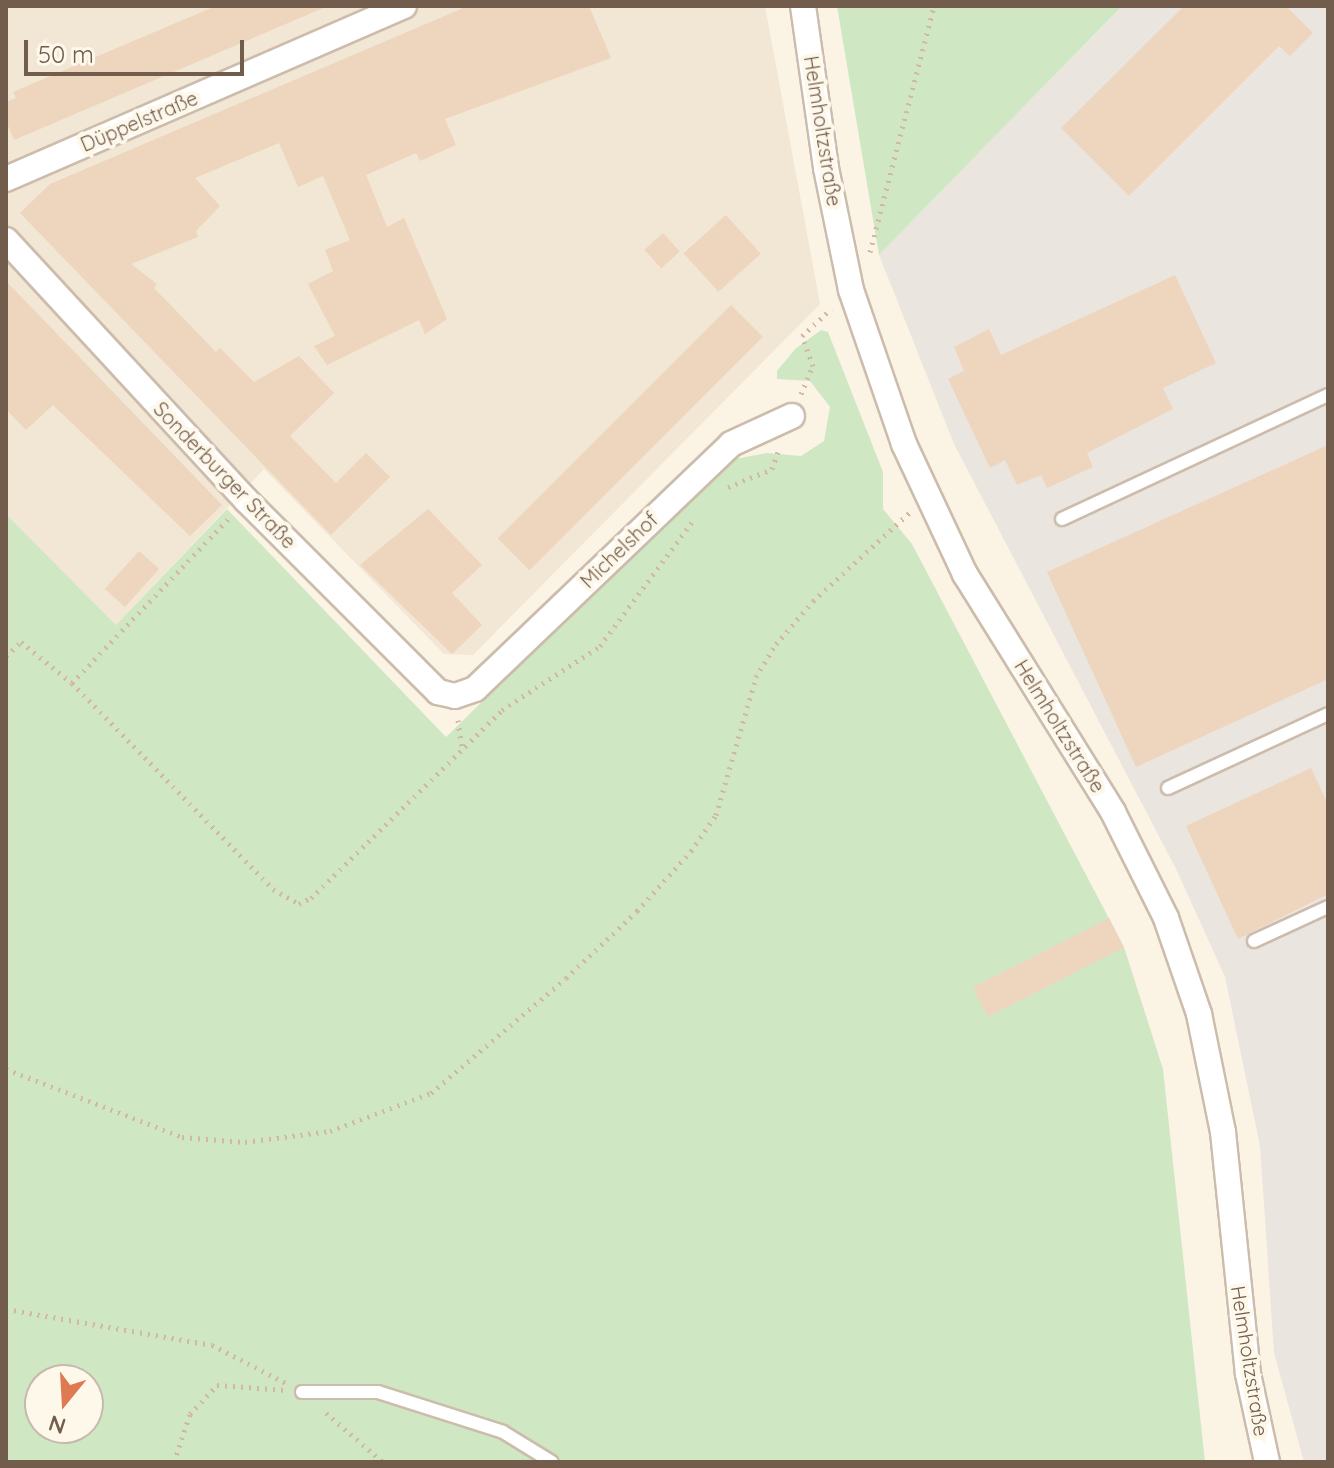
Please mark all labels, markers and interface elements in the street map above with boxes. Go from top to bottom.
scale bar [28,24,248,74]
text: 50 m [38,39,94,69]
street label: Helmholtzstraße [799,54,847,208]
street label: Düppelstraße [77,86,201,156]
street label: Sonderburger Straße [149,397,301,553]
street label: Michelshof [575,507,663,593]
street label: Helmholtzstraße [1010,655,1110,797]
street label: Helmholtzstraße [1226,1284,1274,1438]
north arrow [24,1364,104,1444]
text: N [45,1409,69,1441]

